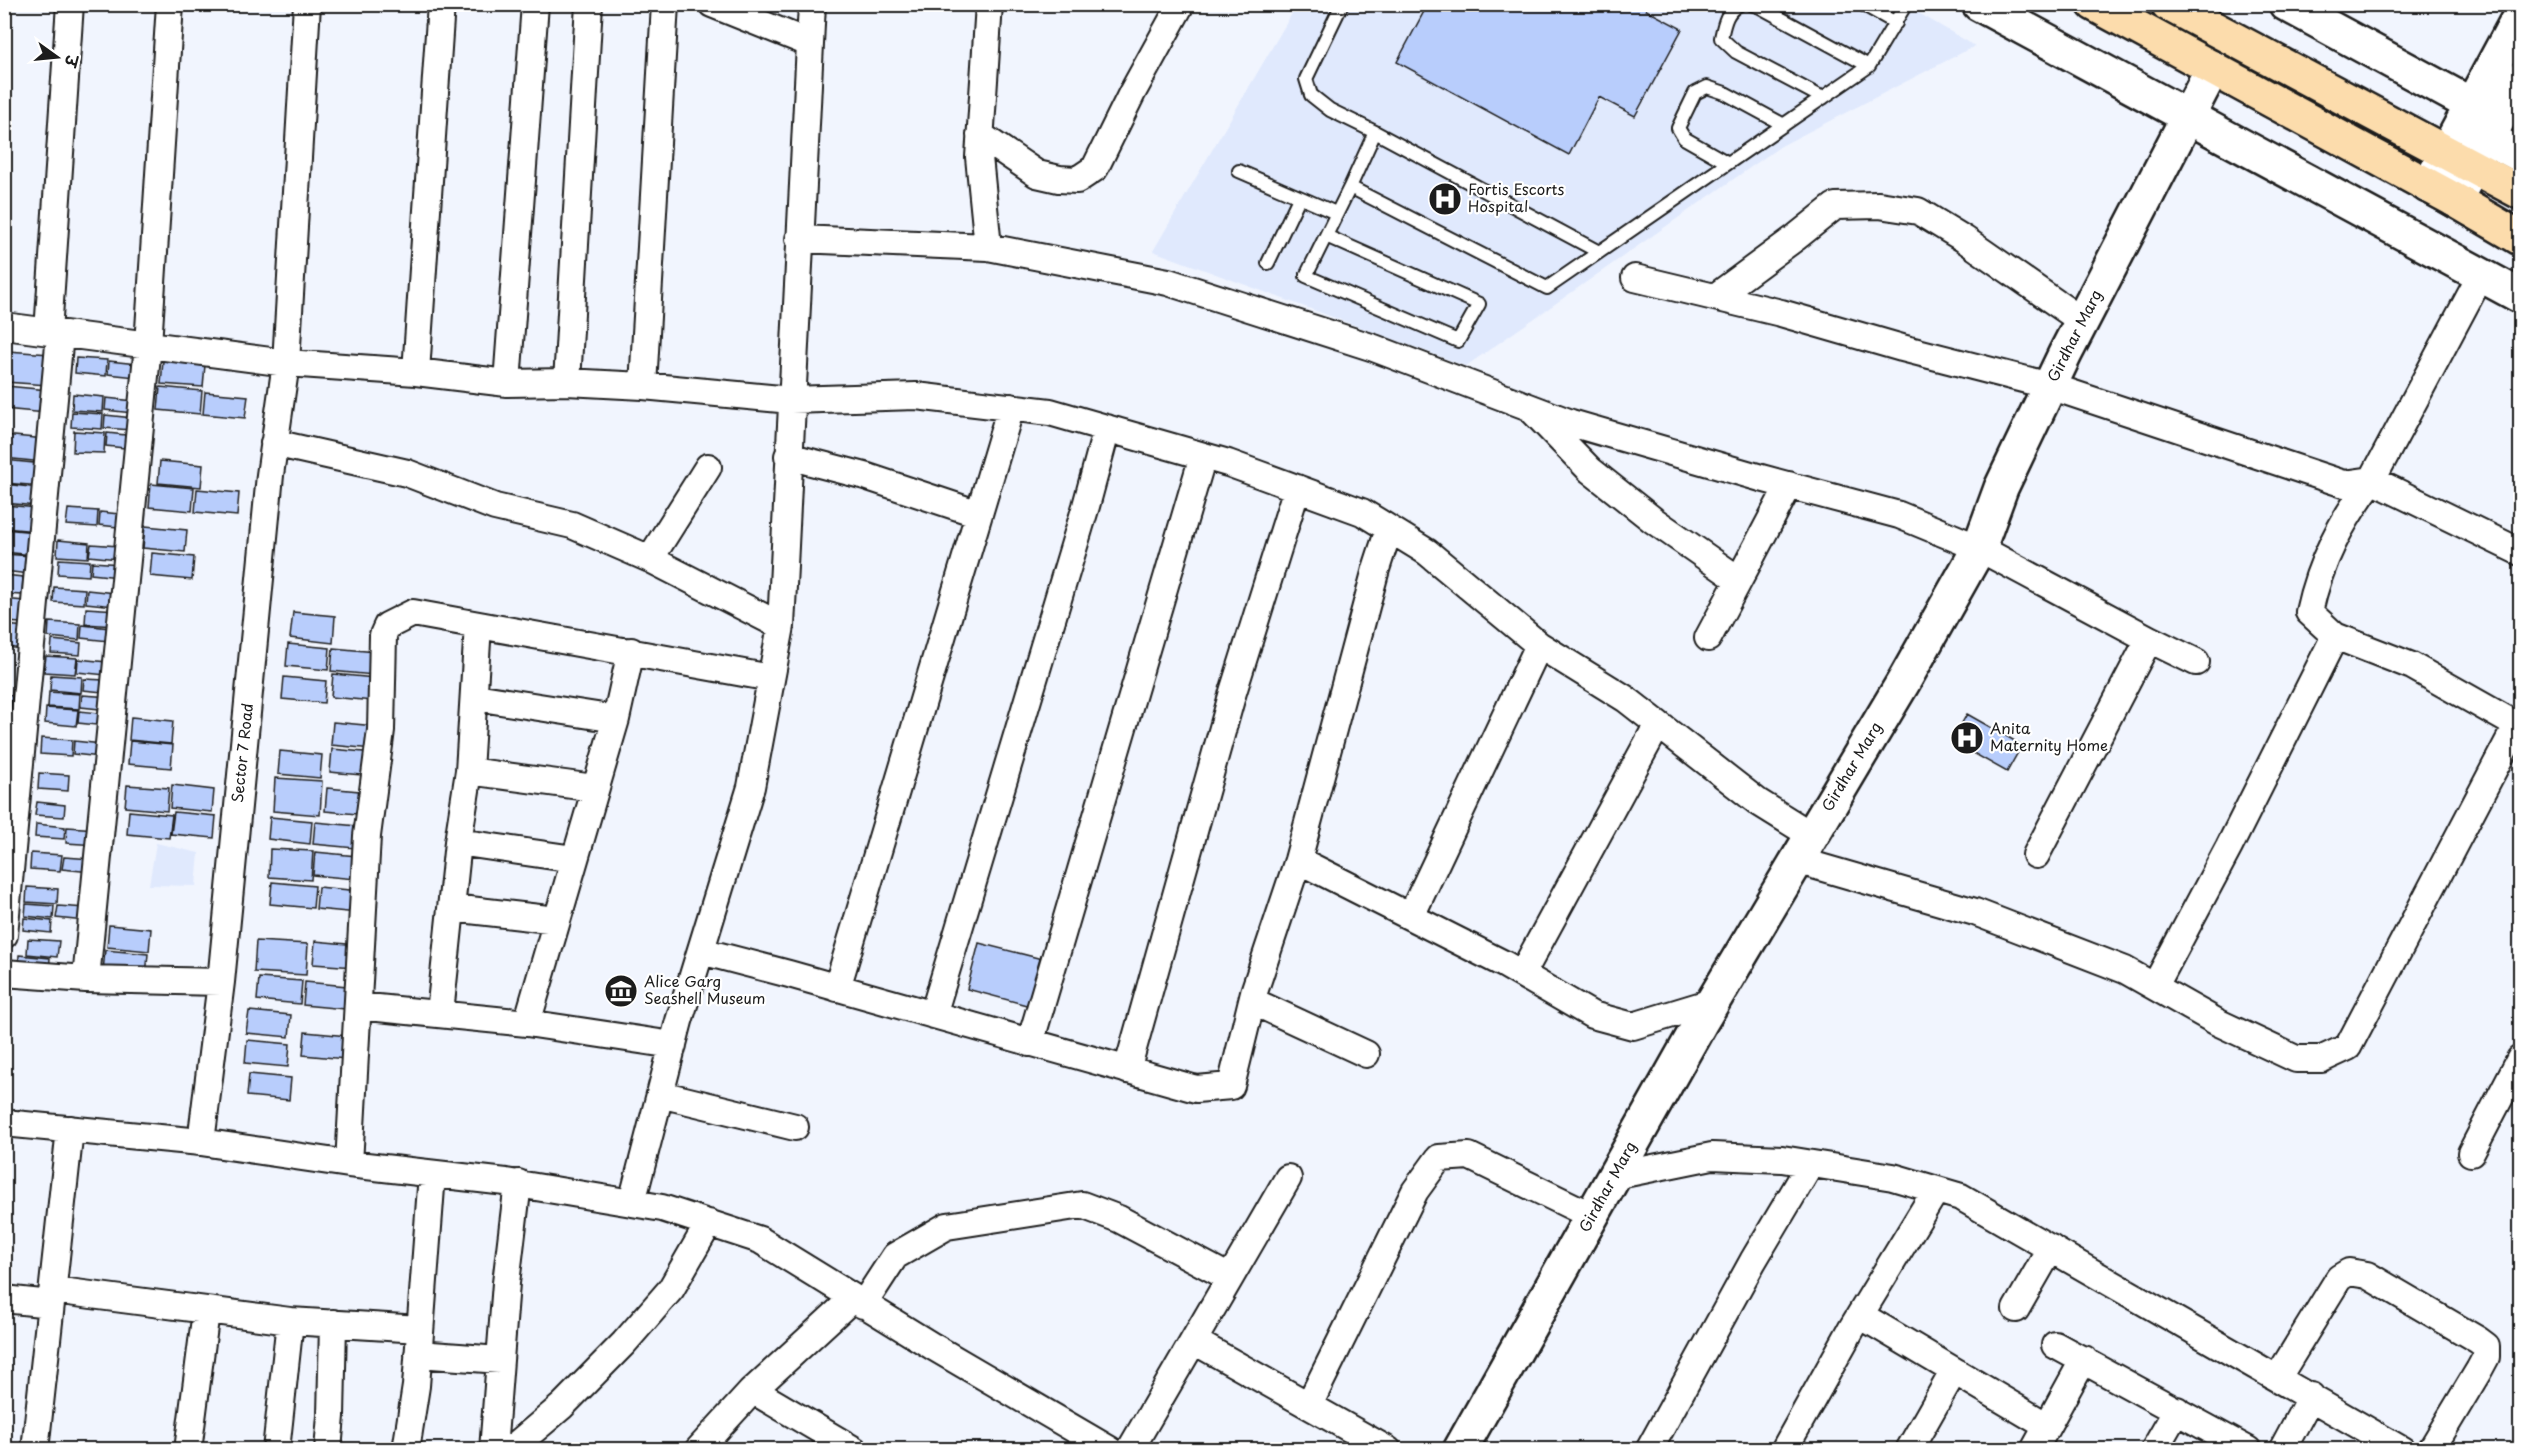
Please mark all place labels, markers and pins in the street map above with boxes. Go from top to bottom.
place label: Fortis Escorts Hospital [1468,177,1564,217]
hospital icon: Fortis Escorts Hospital [1427,181,1463,217]
place label: Anita Maternity Home [1990,716,2108,756]
hospital icon: Anita Maternity Home [1949,720,1985,756]
place label: Alice Garg Seashell Museum [644,969,765,1009]
museum icon: Alice Garg Seashell Museum [603,973,639,1009]

